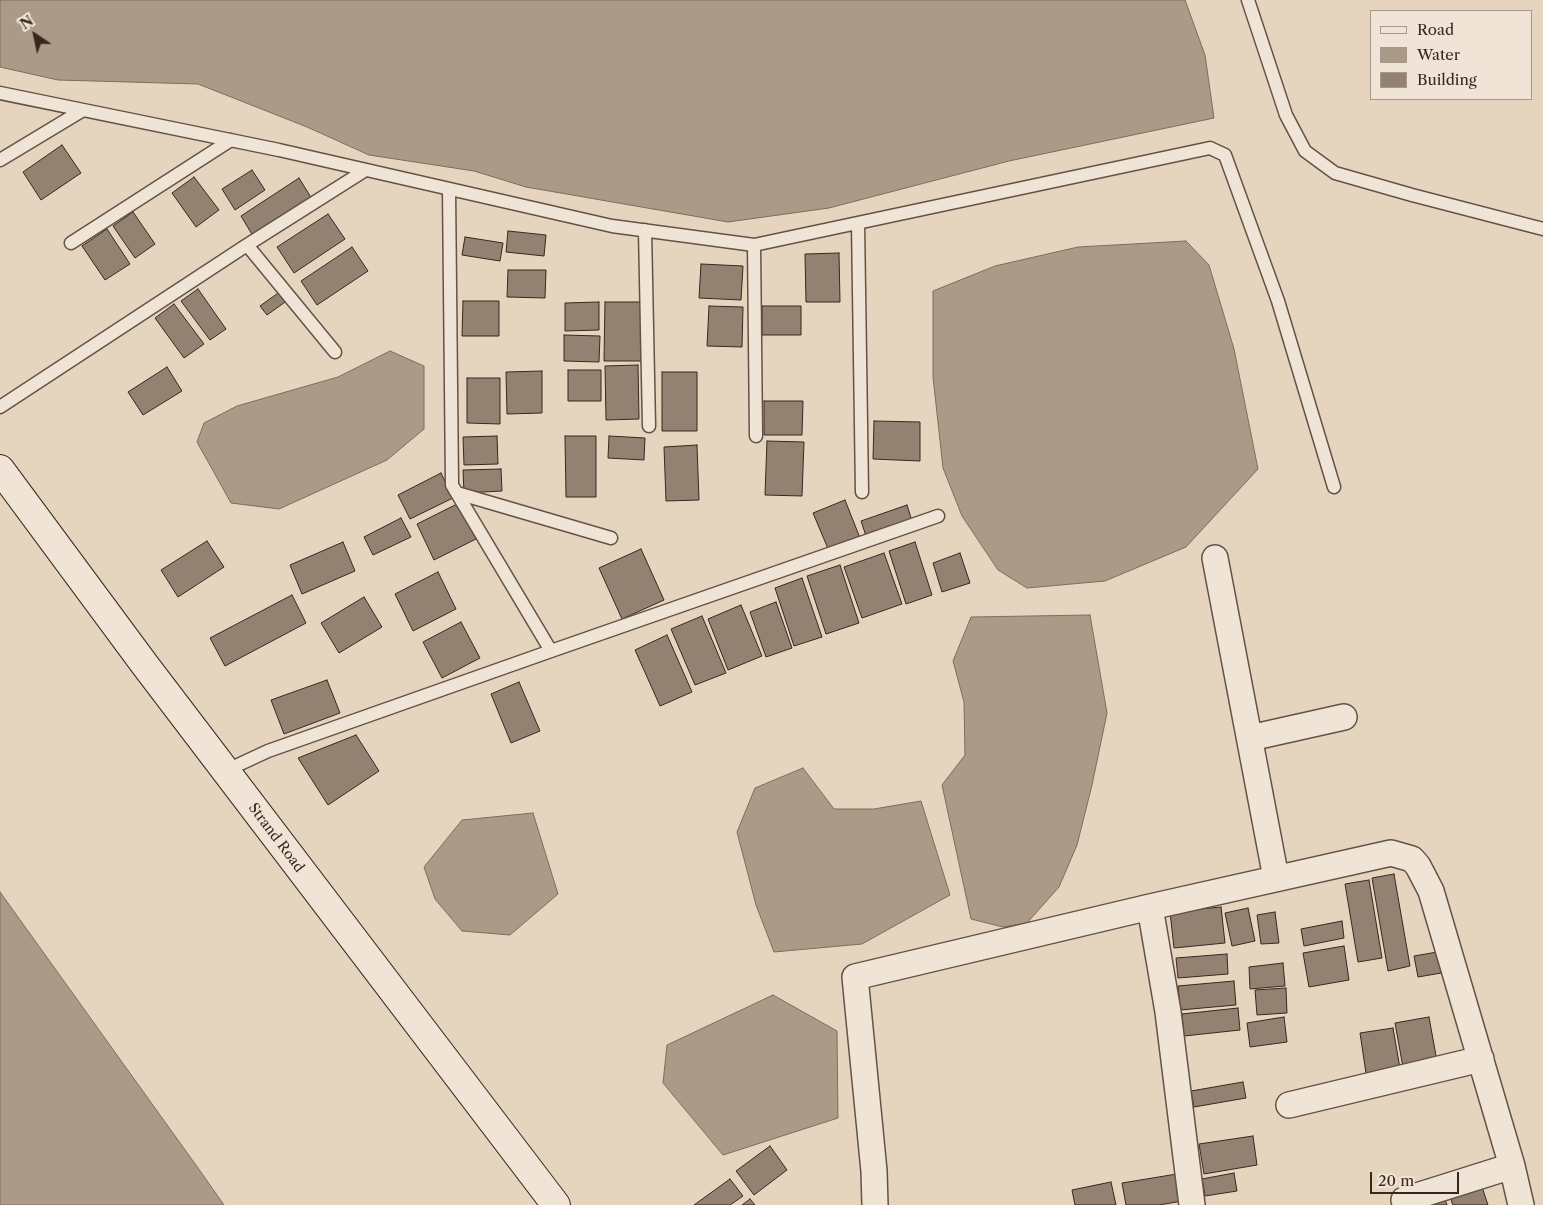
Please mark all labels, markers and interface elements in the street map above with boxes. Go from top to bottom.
north arrow [10,10,60,60]
legend [1370,10,1533,100]
text: N [17,12,37,33]
text: Road [1417,20,1454,39]
text: Water [1417,45,1460,64]
text: Building [1417,70,1477,89]
street label: Strand Road [245,800,307,876]
scale bar [1373,1162,1462,1194]
text: 20 m [1378,1171,1414,1190]

